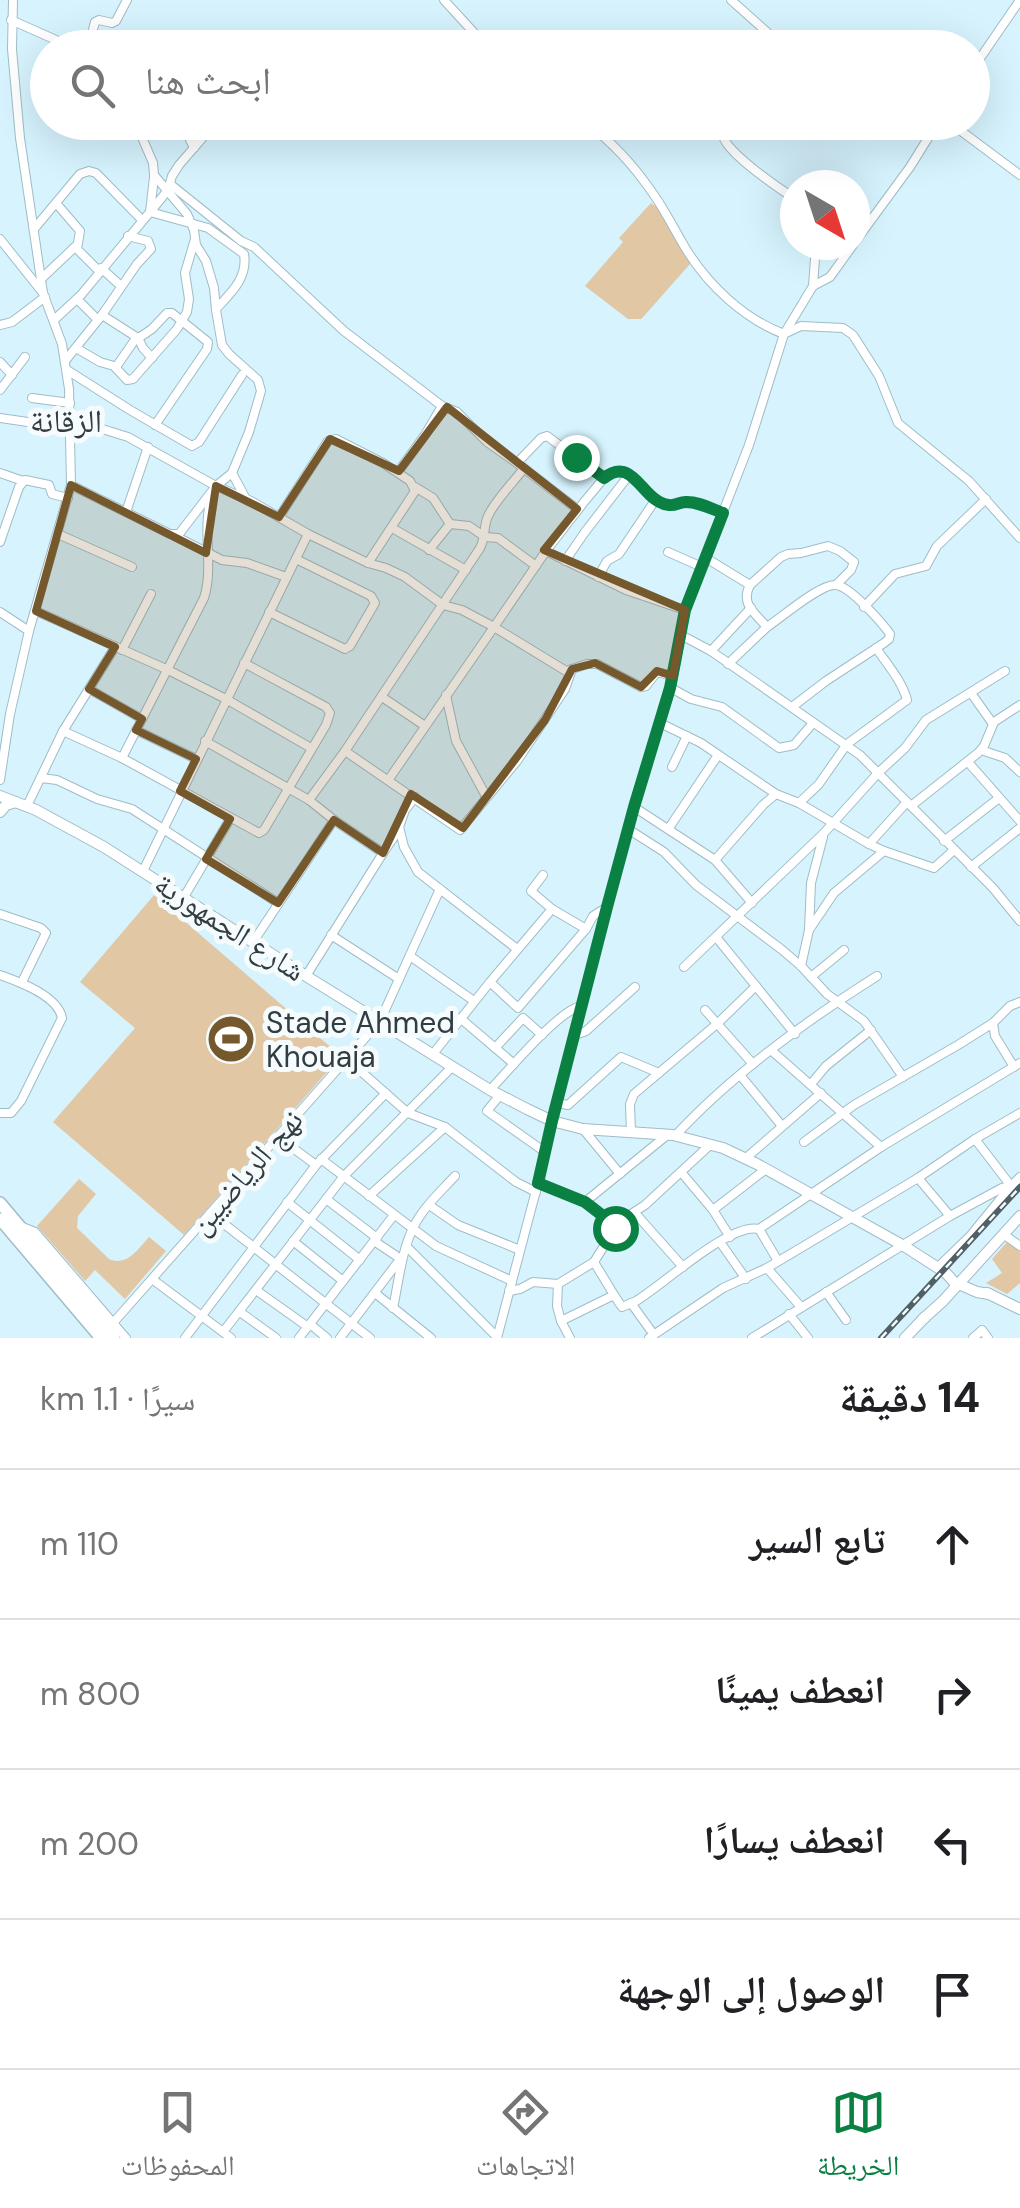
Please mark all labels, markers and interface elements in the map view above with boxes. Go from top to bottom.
search box [30,30,990,140]
text: ابحث هنا [145,56,271,106]
icon: search [65,58,120,113]
north arrow [780,170,870,260]
district label: الزقانة [30,400,102,442]
route end [554,435,600,481]
street label: شارع الجمهورية [147,864,313,990]
place label: Stade Ahmed Khouaja [266,1003,455,1076]
sports icon: Stade Ahmed Khouaja [205,1013,257,1065]
street label: نهج الرياضيين [181,1101,311,1243]
route start [593,1206,639,1252]
text: 14 دقيقة [839,1370,980,1425]
text: سيرًا · 1.1 km [40,1378,195,1420]
text: تابع السير [749,1515,885,1565]
icon: ahead [925,1517,980,1572]
text: 110 m [40,1523,119,1565]
text: انعطف يمينًا [715,1665,885,1715]
icon: right [925,1667,980,1722]
text: 800 m [40,1673,140,1715]
text: انعطف يسارًا [704,1815,885,1865]
icon: left [925,1817,980,1872]
text: 200 m [40,1823,139,1865]
text: الوصول إلى الوجهة [617,1965,885,2015]
icon: arrive [925,1967,980,2022]
tab: المحفوظات [121,2085,235,2193]
tab: الاتجاهات [476,2085,575,2193]
tab: الخريطة [817,2085,899,2193]

